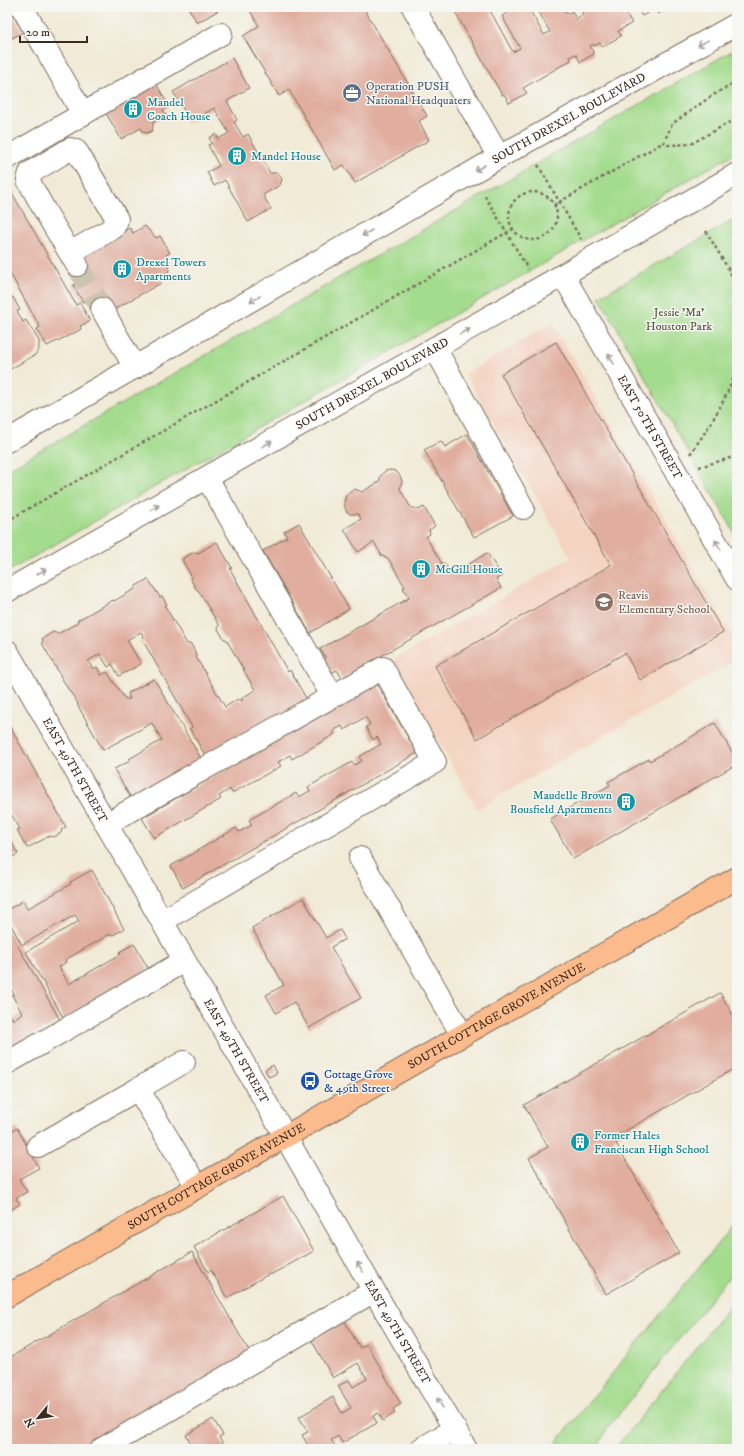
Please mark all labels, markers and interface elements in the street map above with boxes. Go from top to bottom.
scale bar [20,18,87,44]
text: 20 m [26,25,50,40]
one-way arrow [697,40,709,48]
street label: SOUTH DREXEL BOULEVARD [489,70,649,167]
place label: Operation PUSH National Headquaters [366,79,471,108]
office icon: Operation PUSH National Headquaters [341,82,363,104]
place label: Mandel Coach House [147,95,210,124]
building icon: Mandel Coach House [122,98,144,120]
building icon: Mandel House [226,145,248,167]
place label: Mandel House [251,149,321,164]
one-way arrow [474,165,486,173]
one-way arrow [361,230,373,238]
place label: Drexel Towers Apartments [136,255,206,284]
building icon: Drexel Towers Apartments [111,258,133,280]
one-way arrow [249,295,261,303]
park label: Jessie 'Ma' Houston Park [646,305,712,334]
one-way arrow [459,326,471,334]
street label: SOUTH DREXEL BOULEVARD [293,334,452,433]
one-way arrow [607,354,615,366]
street label: EAST 50TH STREET [614,372,685,482]
one-way arrow [261,439,273,447]
one-way arrow [148,504,160,512]
one-way arrow [713,539,721,551]
building icon: McGill House [410,558,432,580]
place label: McGill House [435,562,503,577]
one-way arrow [35,568,47,575]
place label: Reavis Elementary School [618,588,710,617]
school or university icon: Reavis Elementary School [593,591,615,613]
street label: EAST 49TH STREET [39,715,111,825]
place label: Maudelle Brown Bousfield Apartments [510,788,613,817]
building icon: Maudelle Brown Bousfield Apartments [615,791,637,813]
street label: SOUTH COTTAGE GROVE AVENUE [405,959,588,1073]
street label: EAST 49TH STREET [200,996,272,1106]
place label: Cottage Grove & 49th Street [324,1067,393,1096]
bus stop icon: Cottage Grove & 49th Street [299,1070,321,1092]
street label: SOUTH COTTAGE GROVE AVENUE [125,1120,308,1233]
place label: Former Hales Franciscan High School [594,1128,709,1157]
building icon: Former Hales Franciscan High School [569,1131,591,1153]
one-way arrow [356,1261,364,1273]
street label: EAST 49TH STREET [361,1277,434,1387]
one-way arrow [435,1397,443,1409]
north arrow [18,1398,58,1438]
text: N [22,1415,38,1430]

